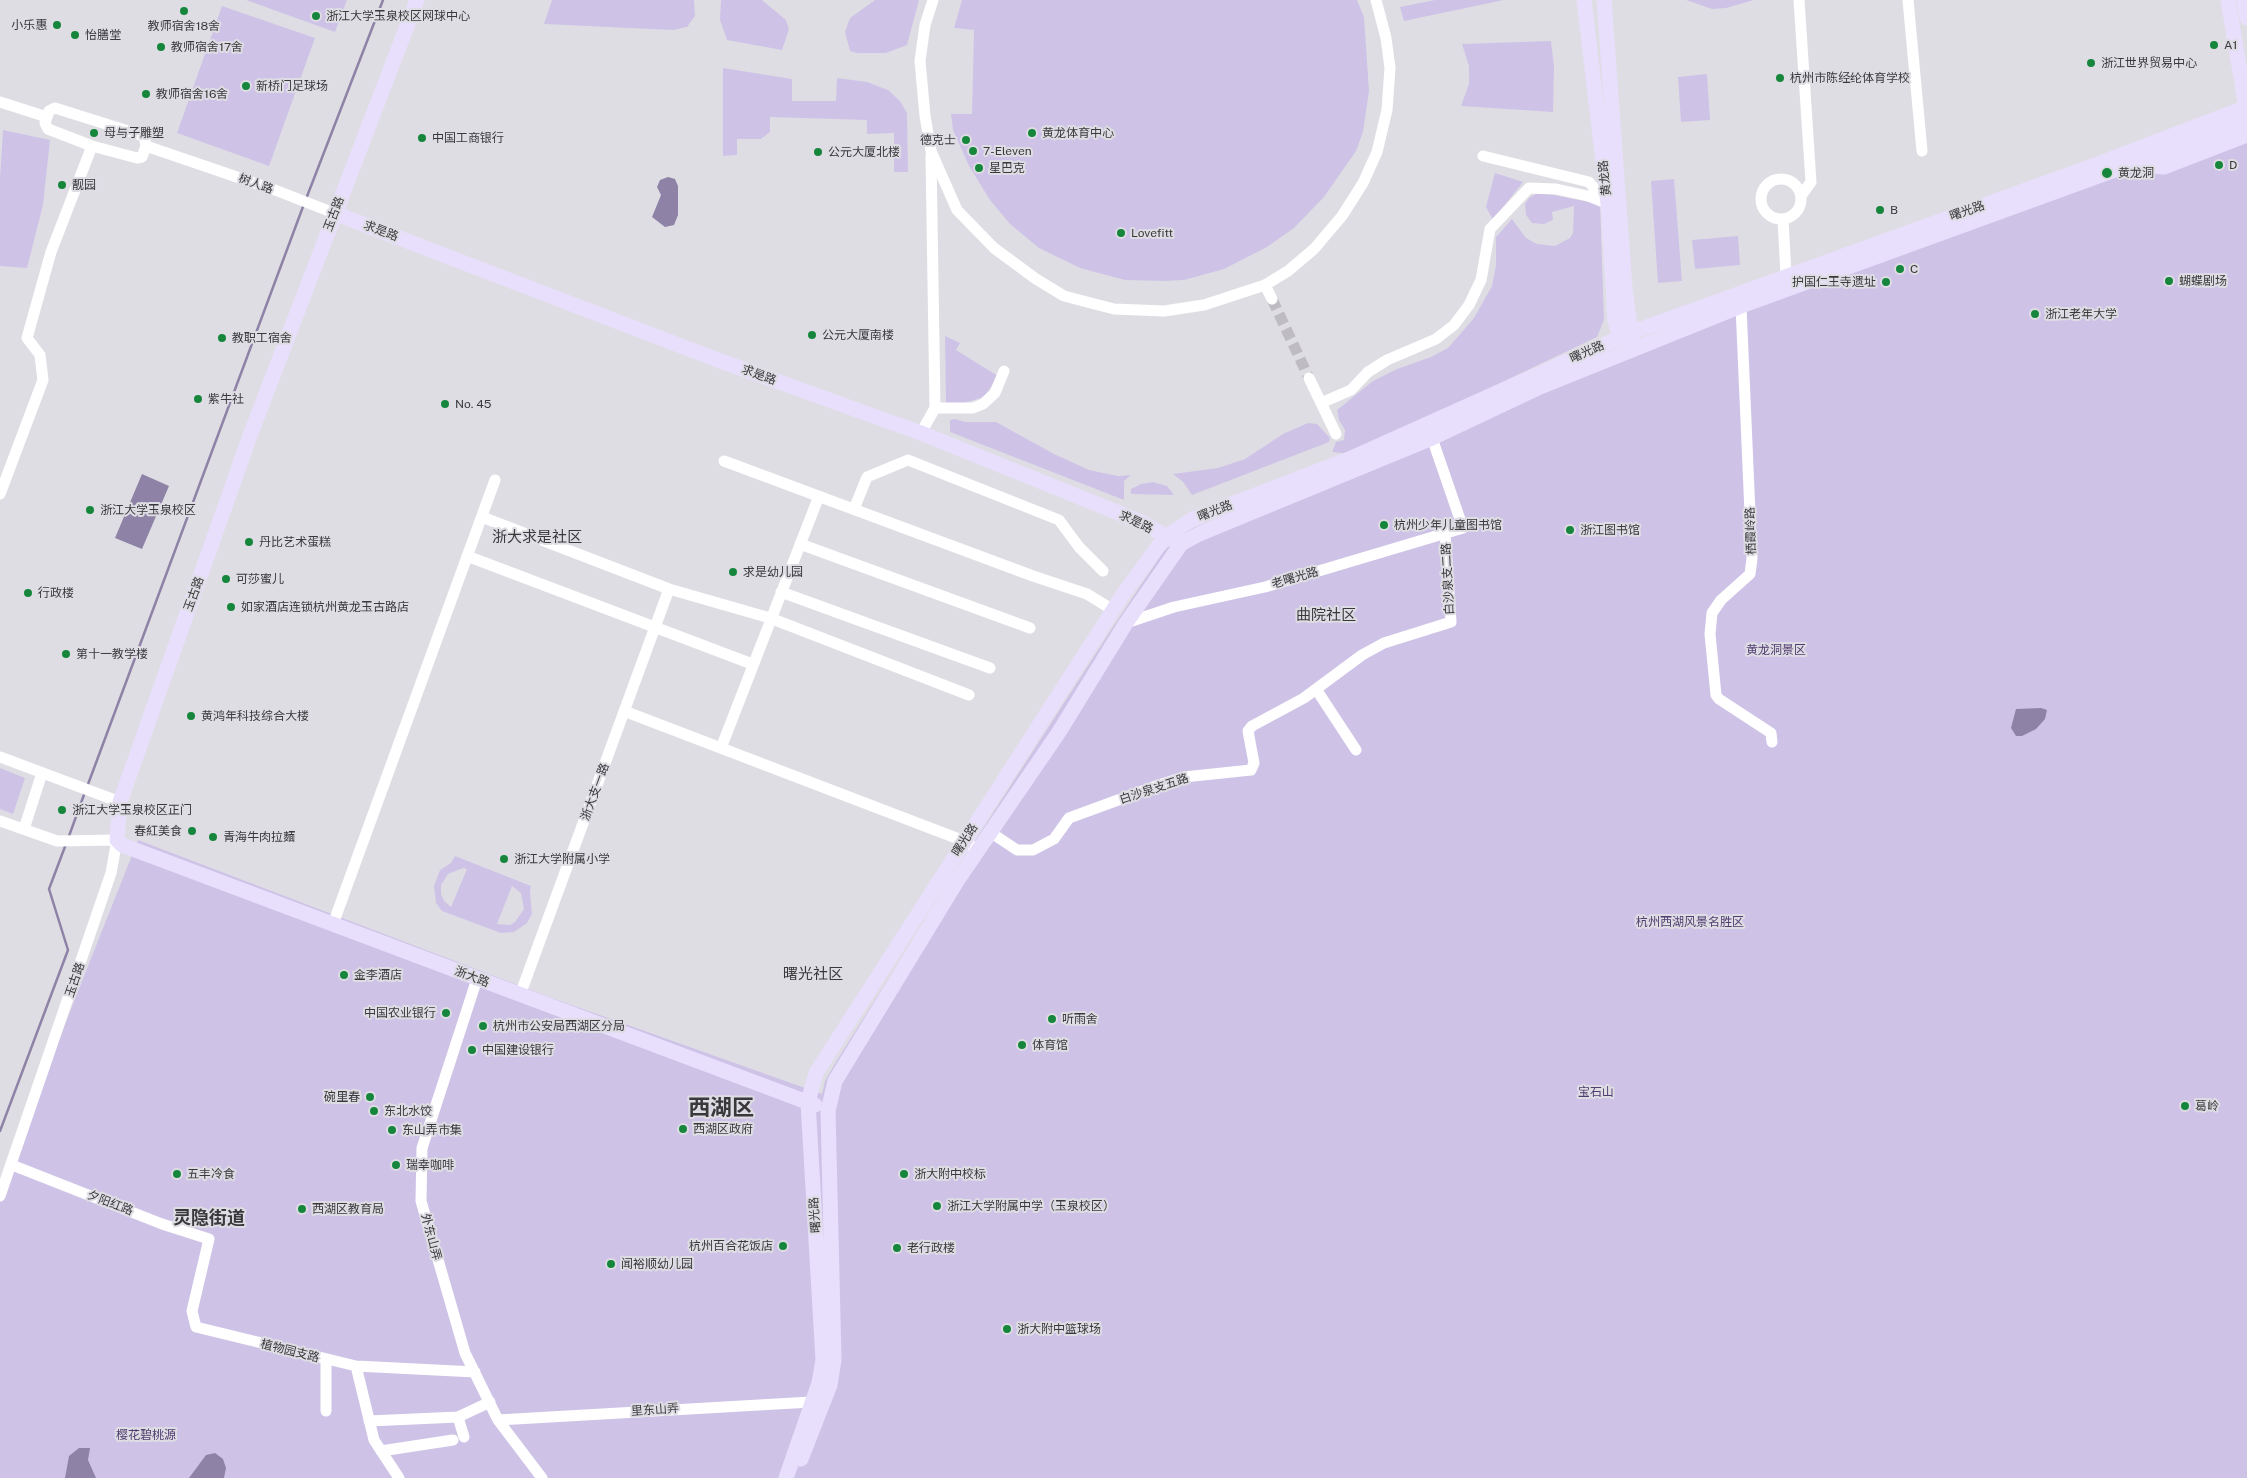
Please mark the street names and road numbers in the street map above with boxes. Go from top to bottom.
street label: 黄龙路 [1596,159,1614,197]
street label: 树人路 [237,171,275,197]
street label: 玉古路 [321,195,347,233]
street label: 曙光路 [1948,198,1986,224]
street label: 求是路 [362,218,400,244]
street label: 曙光路 [1568,338,1606,366]
street label: 求是路 [740,362,778,388]
street label: 曙光路 [1196,498,1234,524]
street label: 栖霞岭路 [1743,507,1759,555]
street label: 求是路 [1117,508,1155,536]
street label: 白沙泉支二路 [1439,543,1457,615]
street label: 老曙光路 [1270,564,1320,592]
street label: 玉古路 [181,575,207,613]
street label: 浙大支一路 [578,761,612,823]
street label: 白沙泉支五路 [1118,771,1190,807]
street label: 曙光路 [949,821,981,859]
street label: 玉古路 [62,961,88,999]
street label: 浙大路 [453,964,491,990]
street label: 夕阳红路 [85,1188,135,1218]
street label: 曙光路 [807,1197,823,1233]
street label: 外东山弄 [418,1212,444,1262]
street label: 植物园支路 [259,1337,321,1365]
street label: 里东山弄 [631,1401,679,1419]

